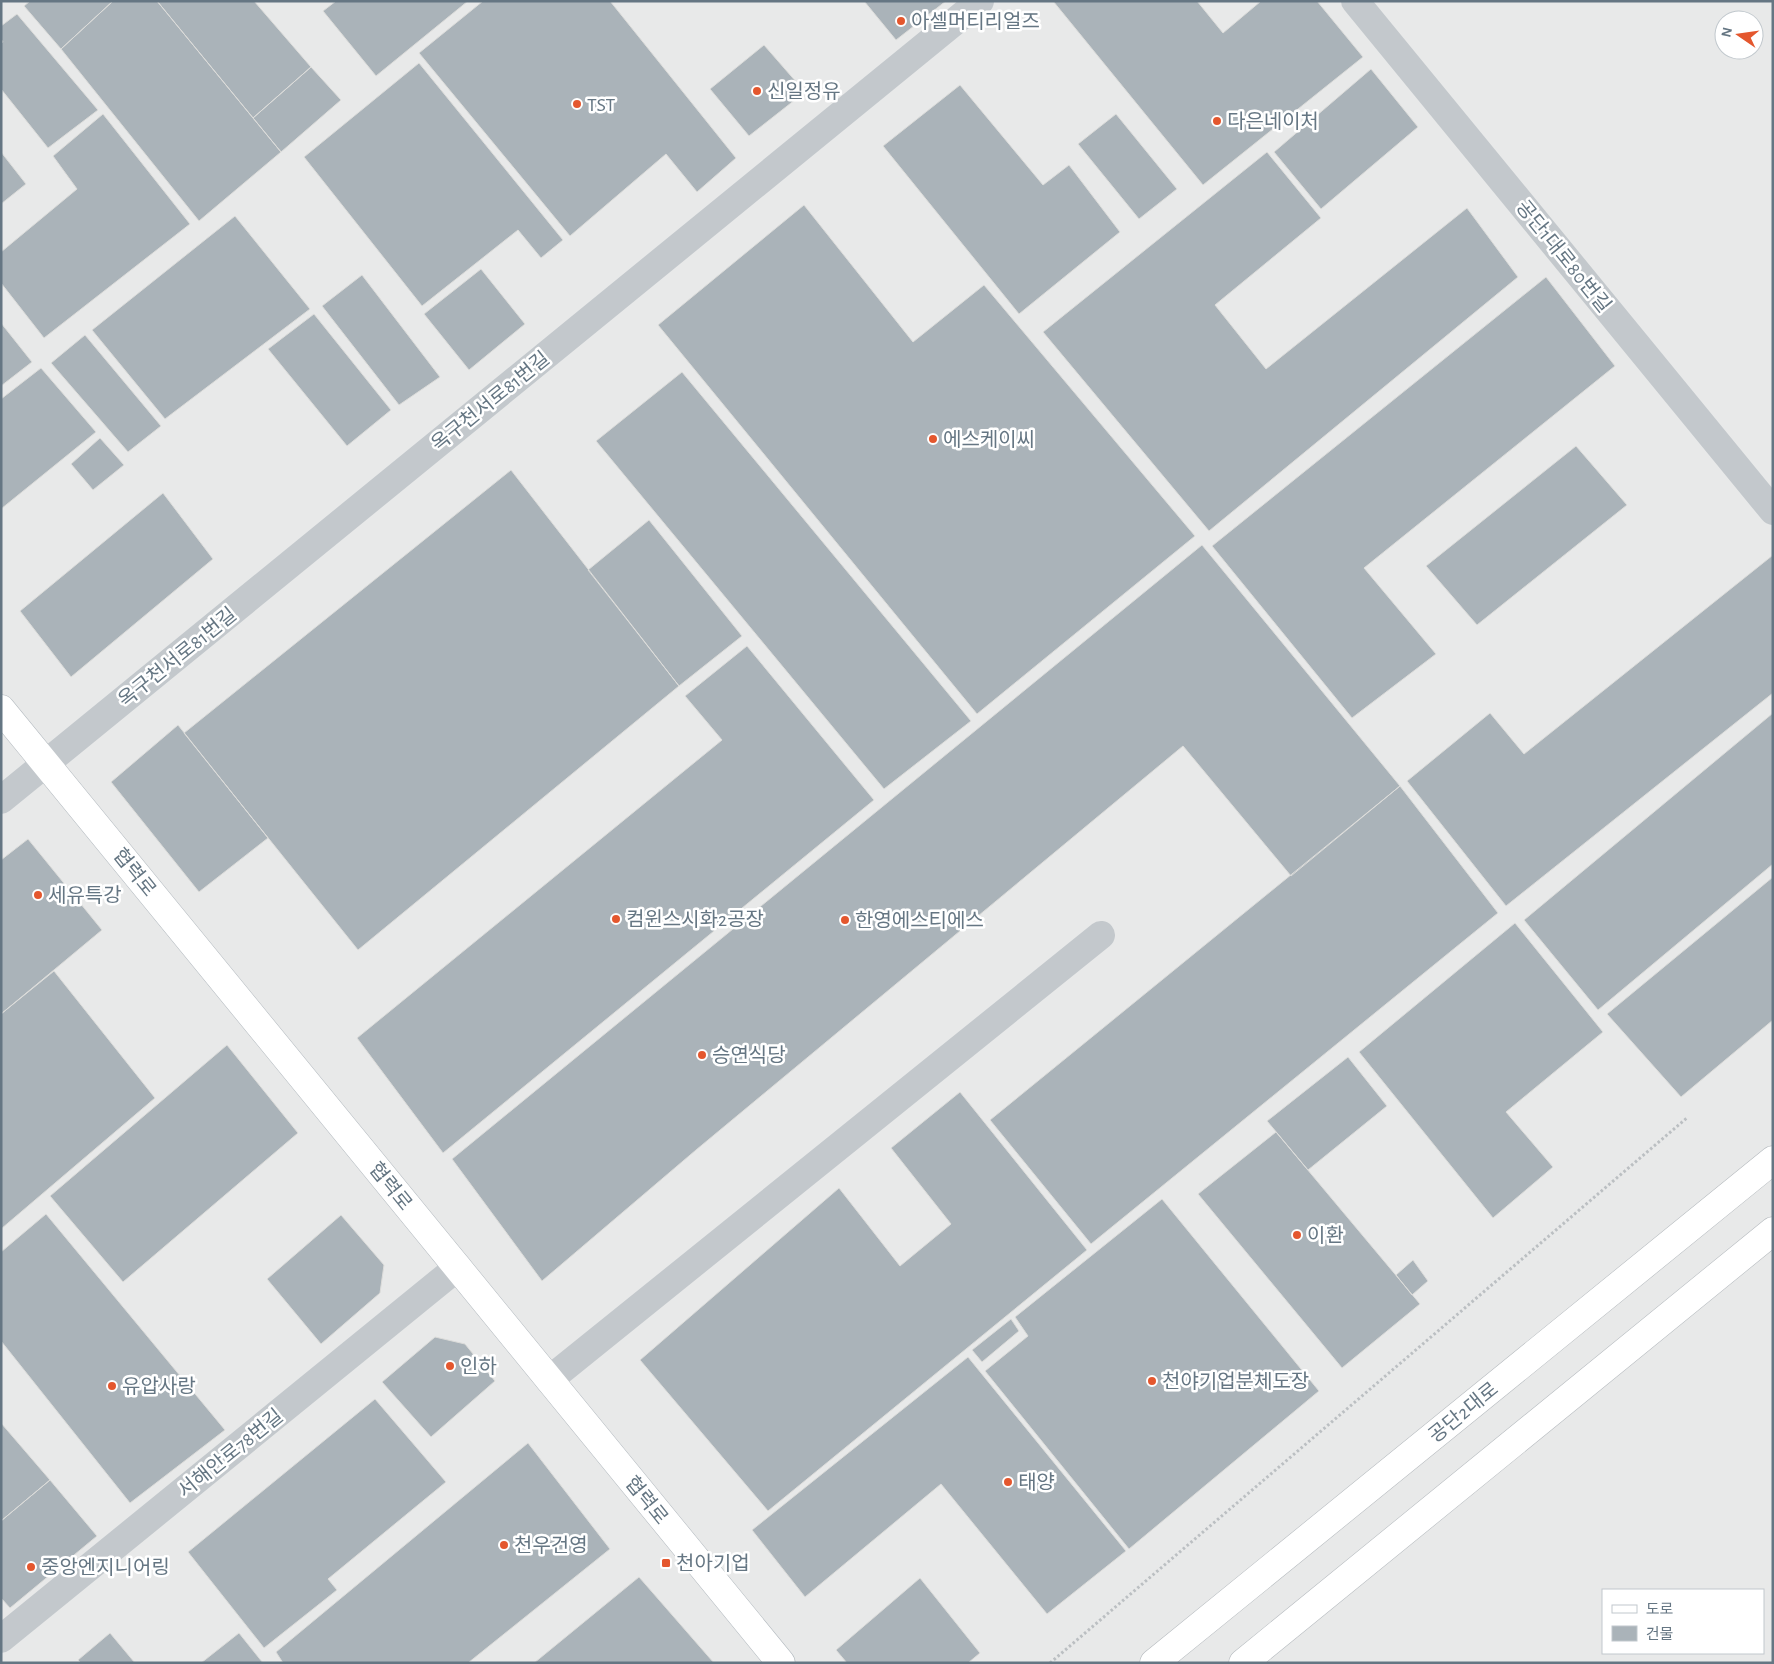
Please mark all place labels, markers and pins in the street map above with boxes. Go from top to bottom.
place label: 아셀머티리얼즈 [911,11,1040,32]
marker: 아셀머티리얼즈 [895,15,907,27]
place label: 신일정유 [767,81,841,102]
marker: 신일정유 [751,85,763,97]
place label: TST [587,95,616,115]
marker: TST [571,98,583,110]
place label: 다은네이처 [1227,111,1319,132]
marker: 다은네이처 [1211,115,1223,127]
place label: 에스케이씨 [943,429,1035,450]
marker: 에스케이씨 [927,433,939,445]
place label: 세유특강 [48,885,122,906]
marker: 세유특강 [32,889,44,901]
place label: 컴윈스시화2공장 [626,909,764,930]
place label: 한영에스티에스 [855,910,984,931]
marker: 컴윈스시화2공장 [610,913,622,925]
marker: 한영에스티에스 [839,914,851,926]
place label: 승연식당 [712,1045,786,1066]
marker: 승연식당 [696,1049,708,1061]
place label: 이환 [1307,1225,1344,1246]
marker: 이환 [1291,1229,1303,1241]
place label: 인하 [460,1356,497,1377]
marker: 인하 [444,1360,456,1372]
place label: 천야기업분체도장 [1162,1371,1309,1392]
marker: 천야기업분체도장 [1146,1375,1158,1387]
place label: 유압사랑 [122,1376,196,1397]
marker: 유압사랑 [106,1380,118,1392]
place label: 태양 [1018,1472,1055,1493]
marker: 태양 [1002,1476,1014,1488]
place label: 천우건영 [514,1535,588,1556]
marker: 천우건영 [498,1539,510,1551]
place label: 천아기업 [676,1553,750,1574]
place label: 중앙엔지니어링 [41,1557,170,1578]
marker: 천아기업 [660,1557,672,1569]
marker: 중앙엔지니어링 [25,1561,37,1573]

